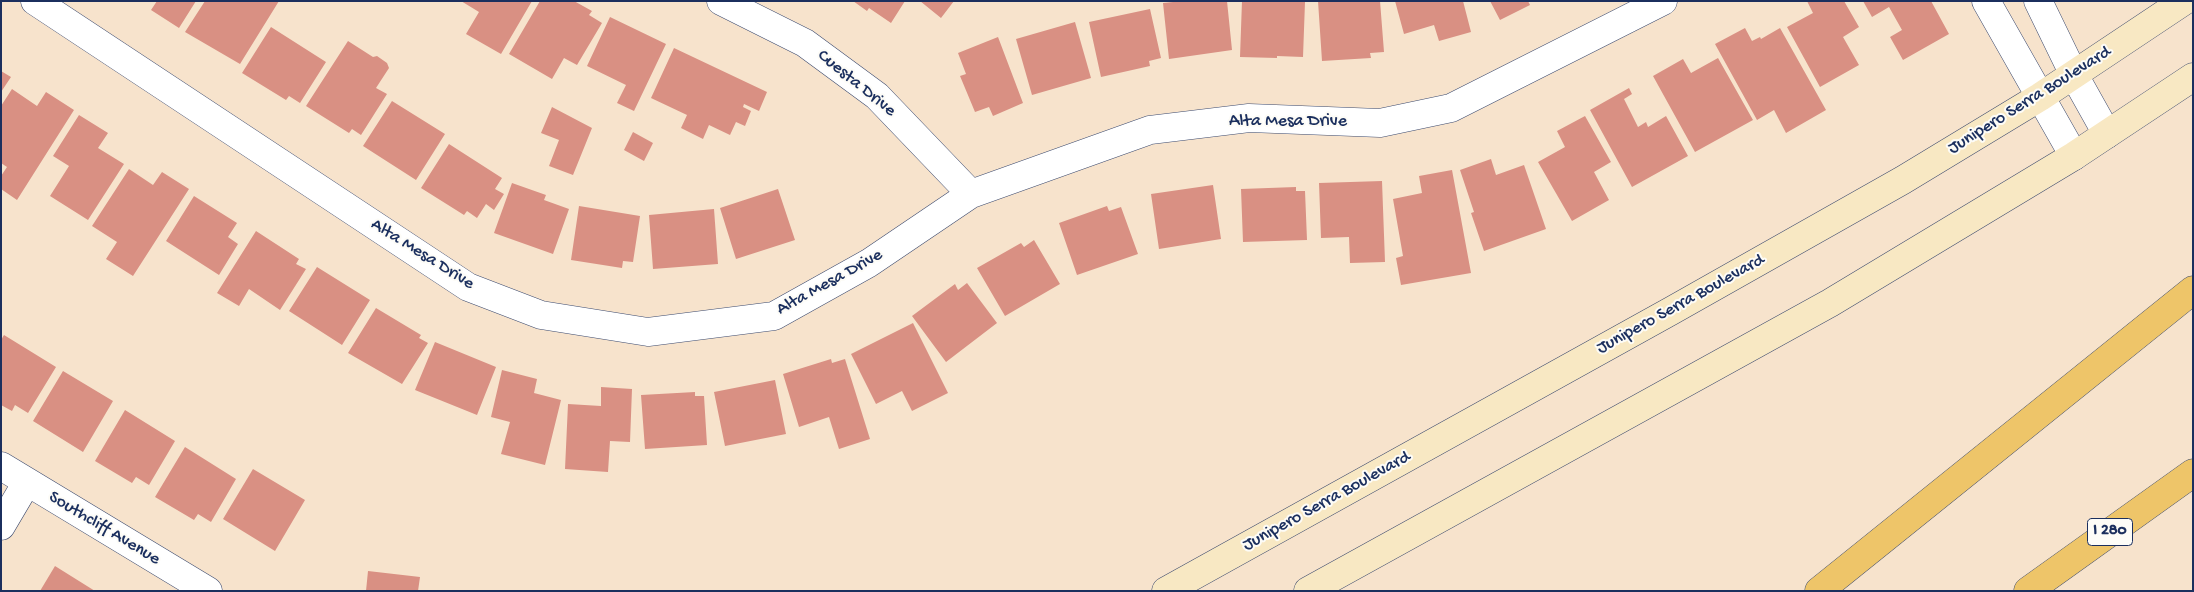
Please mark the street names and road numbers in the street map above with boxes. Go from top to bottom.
street label: Junipero Serra Boulevard [1944,42,2116,160]
street label: Cuesta Drive [812,46,900,122]
street label: Alta Mesa Drive [1229,111,1347,133]
street label: Alta Mesa Drive [366,215,478,295]
street label: Alta Mesa Drive [773,245,887,321]
street label: Junipero Serra Boulevard [1593,250,1769,360]
street label: Junipero Serra Boulevard [1239,447,1415,557]
street label: Southcliff Avenue [44,487,164,571]
road number: I 280 [2088,518,2132,546]

